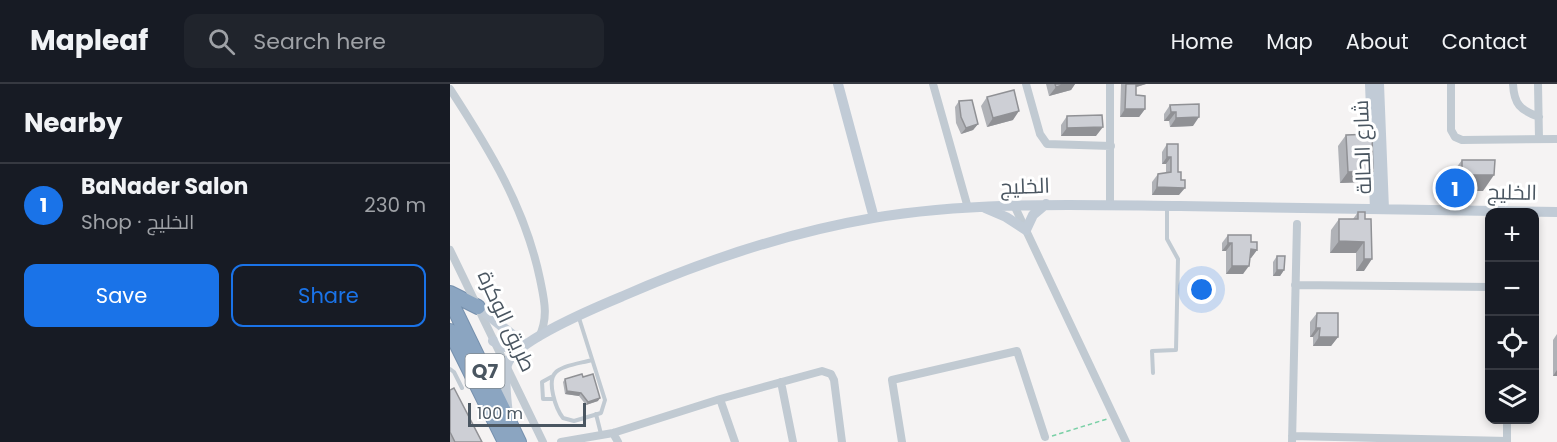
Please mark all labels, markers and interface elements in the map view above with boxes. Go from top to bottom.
search box [184,14,604,68]
text: Mapleaf [30,21,148,60]
icon: search [205,25,238,58]
text: Search here [253,26,386,57]
text: Home [1171,27,1233,56]
text: Map [1266,27,1313,56]
text: About [1346,27,1409,56]
text: Contact [1442,27,1527,56]
street label: شارع الحالة [1346,99,1378,195]
text: Nearby [24,105,122,141]
pin: 1 [1436,166,1474,210]
text: BaNader Salon [81,171,248,202]
street label: الخليج [1000,171,1050,201]
street label: الخليج [1487,177,1537,207]
text: 1 [40,191,47,219]
text: 230 m [364,191,426,219]
text: Shop · الخليج [81,208,194,236]
map controls [1485,208,1539,424]
button: + [1485,208,1539,262]
button: − [1485,262,1539,316]
button: Save [24,264,219,327]
button: Share [231,264,426,327]
street label: طريق الوكرة [471,266,543,376]
your location [1187,275,1216,304]
button: locate [1485,316,1539,370]
road number: Q7 [465,354,504,388]
button: layers [1485,370,1539,424]
scale bar [468,400,586,428]
text: 100 m [477,402,523,425]

